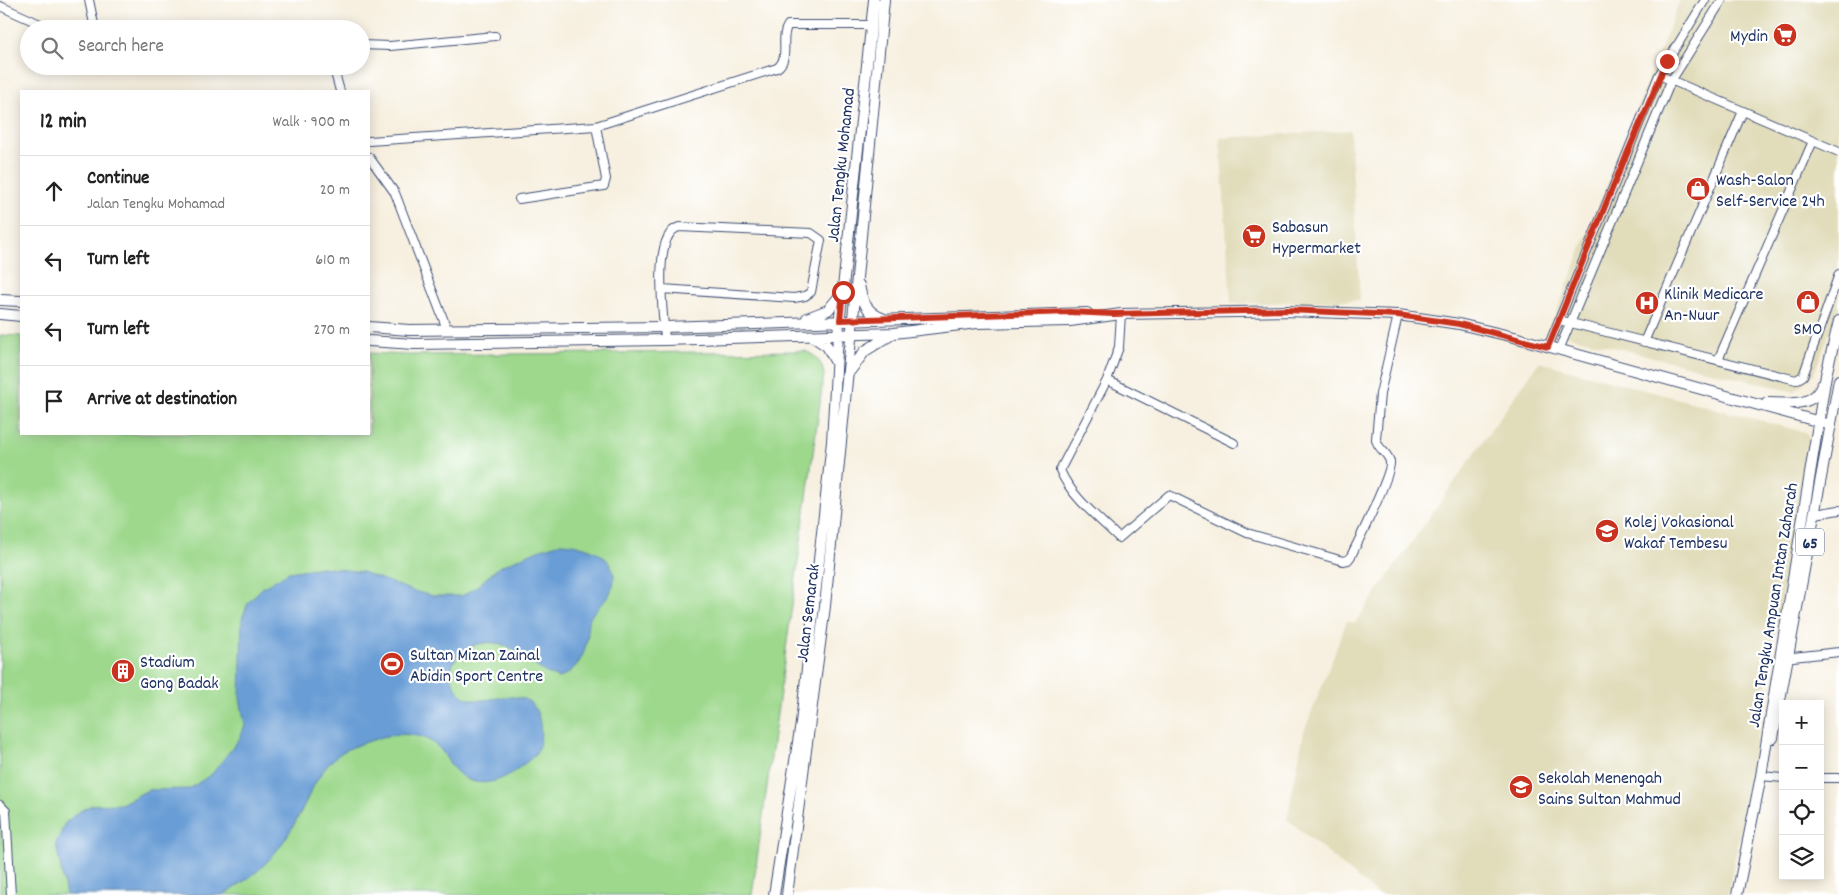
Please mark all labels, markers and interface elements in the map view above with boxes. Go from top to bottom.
search box [20,20,370,75]
supermarket icon: Mydin [1772,22,1798,48]
place label: Mydin [1730,25,1768,50]
icon: search [38,34,66,62]
text: Search here [78,34,164,61]
route end [1656,50,1679,73]
street label: Jalan Tengku Mohamad [822,87,863,244]
text: 12 min [40,108,87,138]
text: Walk · 900 m [273,111,350,134]
text: Continue [87,166,149,193]
place label: Wash-Salon Self-Service 24h [1716,169,1825,215]
shop icon: Wash-Salon Self-Service 24h [1685,176,1711,202]
icon: ahead [40,177,68,205]
text: 20 m [320,179,350,202]
text: Jalan Tengku Mohamad [87,193,225,216]
place label: Sabasun Hypermarket [1272,216,1361,262]
supermarket icon: Sabasun Hypermarket [1241,223,1267,249]
icon: left [40,247,68,275]
text: Turn left [87,247,150,274]
text: 610 m [315,249,350,272]
route start [832,281,855,304]
place label: Klinik Medicare An-Nuur [1664,283,1764,329]
shop icon: SMO [1795,289,1821,315]
hospital icon: Klinik Medicare An-Nuur [1634,290,1660,316]
icon: left [40,317,68,345]
text: Turn left [87,317,150,344]
place label: SMO [1794,318,1822,343]
text: 270 m [314,319,350,342]
icon: arrive [40,387,68,415]
text: Arrive at destination [87,387,237,414]
street label: Jalan Tengku Ampuan Intan Zaharah [1743,481,1806,730]
place label: Kolej Vokasional Wakaf Tembesu [1624,511,1734,557]
school or university icon: Kolej Vokasional Wakaf Tembesu [1594,518,1620,544]
road number: 65 [1796,528,1824,556]
street label: Jalan Semarak [791,562,828,664]
place label: Sultan Mizan Zainal Abidin Sport Centre [410,644,543,690]
place label: Stadium Gong Badak [140,651,219,697]
sports icon: Sultan Mizan Zainal Abidin Sport Centre [379,651,405,677]
building icon: Stadium Gong Badak [110,658,136,684]
map controls [1779,700,1824,880]
button: + [1779,700,1824,745]
button: − [1779,745,1824,790]
place label: Sekolah Menengah Sains Sultan Mahmud [1538,767,1681,813]
school or university icon: Sekolah Menengah Sains Sultan Mahmud [1508,774,1534,800]
button: locate [1779,790,1824,835]
button: layers [1779,835,1824,880]

